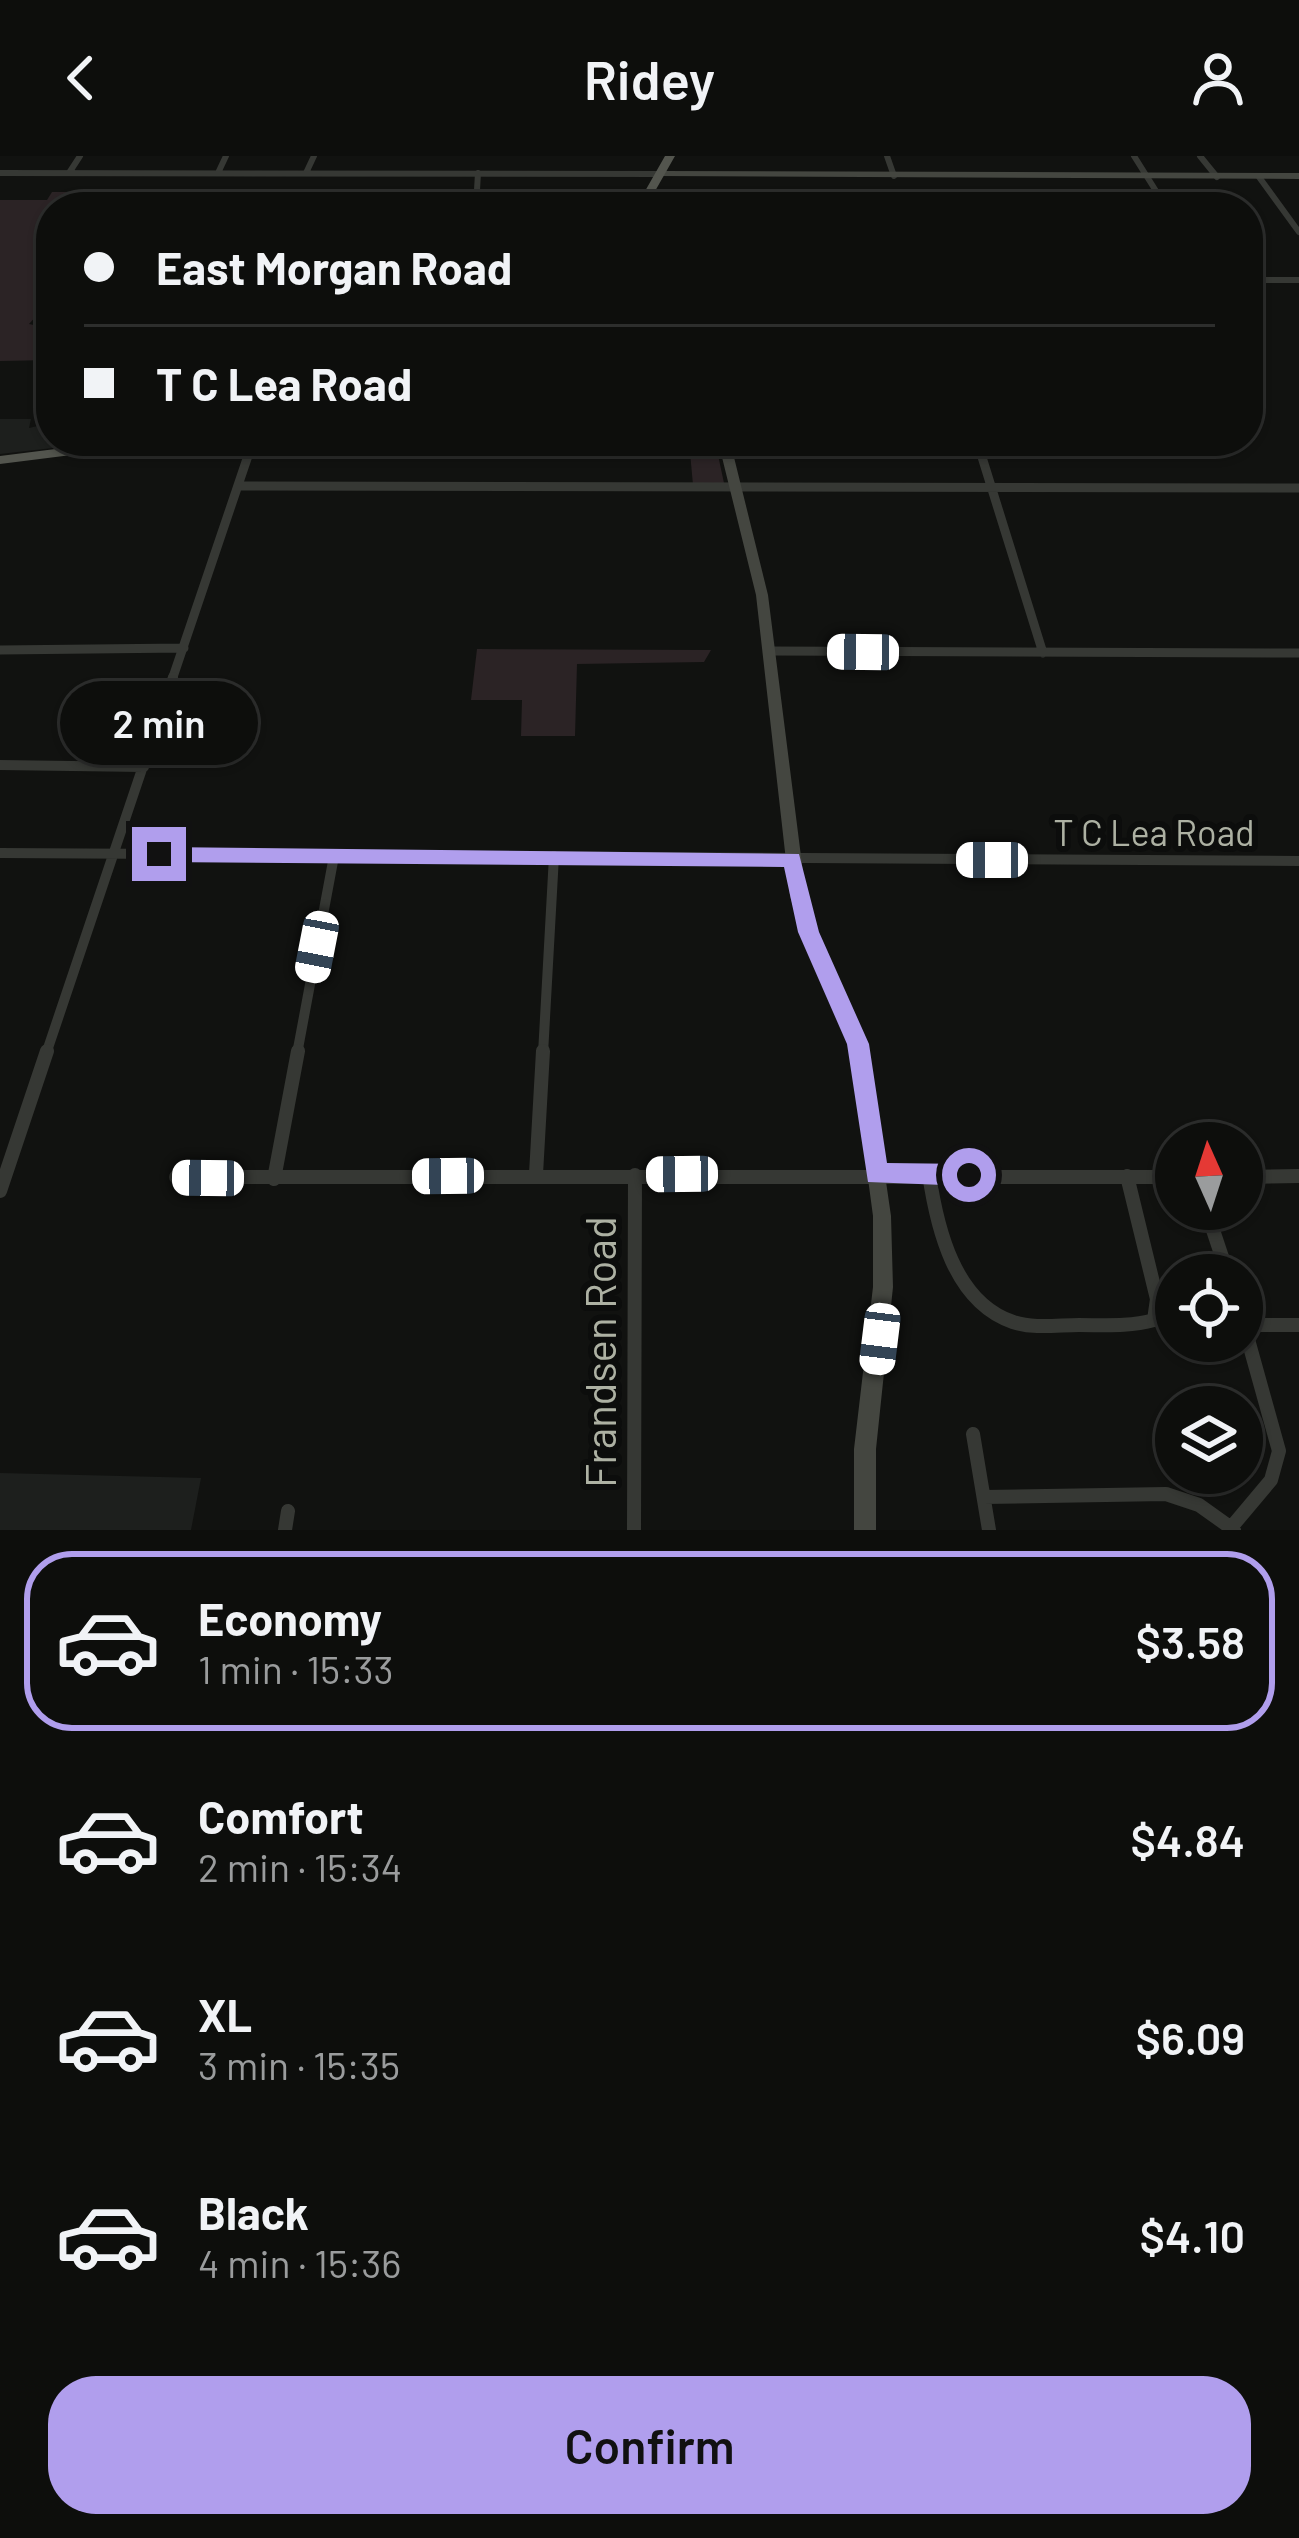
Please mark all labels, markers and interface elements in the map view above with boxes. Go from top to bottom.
icon: back [48,45,114,111]
icon: person [1185,45,1251,111]
text: Ridey [584,46,715,111]
text: East Morgan Road [156,240,512,294]
text: T C Lea Road [156,356,412,410]
car [827,633,899,671]
callout: 2 min [60,680,258,764]
text: 2 min [113,699,205,746]
street label: T C Lea Road [1053,810,1255,853]
route end [132,827,186,881]
car [956,842,1028,878]
car [292,908,342,986]
north arrow [1155,1122,1263,1230]
map controls [1155,1122,1263,1494]
route start [942,1148,996,1202]
car [646,1155,718,1193]
car [412,1157,484,1195]
car [172,1159,244,1197]
street label: Frandsen Road [574,1216,624,1488]
button: locate [1155,1254,1263,1362]
car [858,1301,902,1377]
button: layers [1155,1386,1263,1494]
icon: car [54,1587,162,1695]
text: Economy [198,1591,382,1645]
text: $3.58 [1135,1614,1245,1668]
text: 1 min · 15:33 [198,1645,394,1692]
icon: car [54,1785,162,1893]
text: Comfort [198,1789,364,1843]
text: $4.84 [1131,1812,1245,1866]
text: 2 min · 15:34 [198,1843,402,1890]
icon: car [54,1983,162,2091]
text: XL [198,1987,252,2041]
text: $6.09 [1135,2010,1245,2064]
text: 3 min · 15:35 [198,2041,400,2088]
icon: car [54,2181,162,2289]
text: Black [198,2185,309,2239]
text: $4.10 [1139,2208,1245,2262]
text: 4 min · 15:36 [198,2239,401,2286]
button: Confirm [48,2376,1251,2514]

